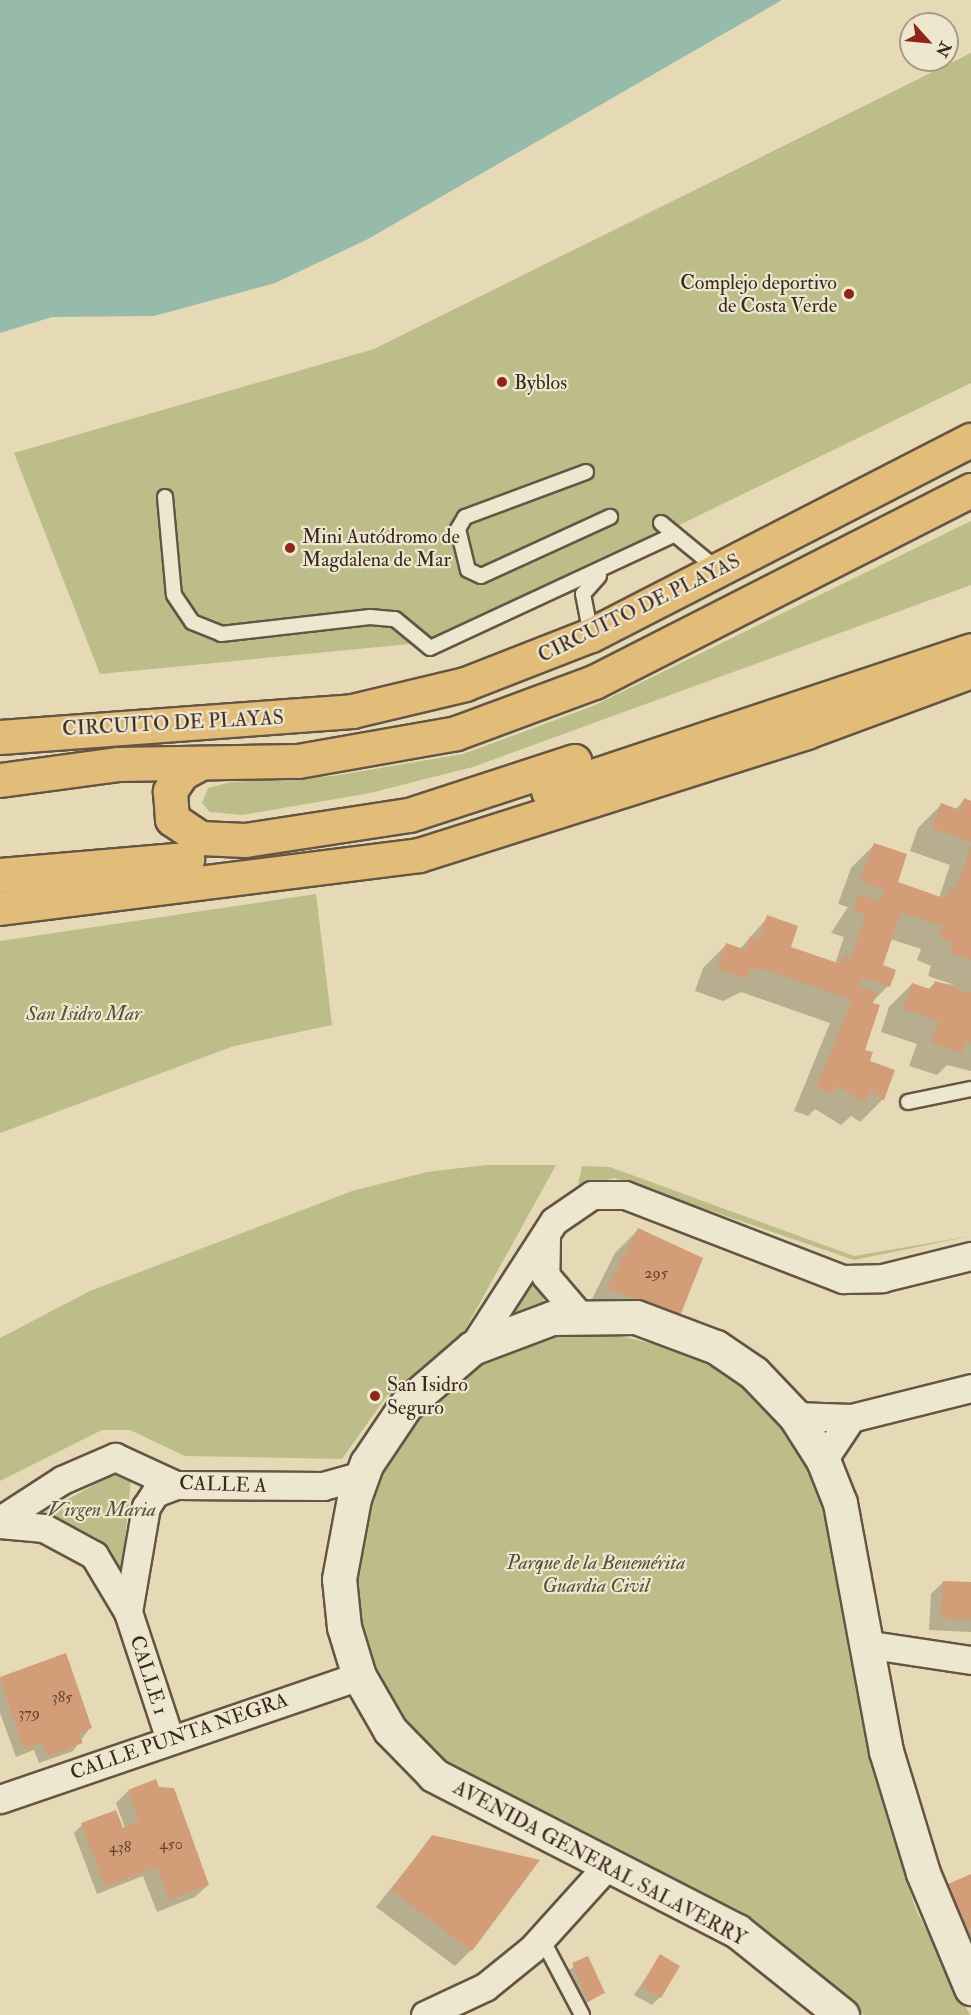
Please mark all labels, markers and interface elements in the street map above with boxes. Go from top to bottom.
north arrow [899,12,959,72]
text: N [931,38,955,60]
place label: Complejo deportivo de Costa Verde [680,270,837,317]
marker: Complejo deportivo de Costa Verde [842,287,856,301]
place label: Byblos [514,370,567,394]
marker: Byblos [495,375,509,389]
place label: Mini Autódromo de Magdalena de Mar [302,524,460,571]
marker: Mini Autódromo de Magdalena de Mar [283,541,297,555]
street label: CIRCUITO DE PLAYAS [534,549,744,667]
street label: CIRCUITO DE PLAYAS [62,705,284,741]
park label: San Isidro Mar [26,1001,142,1025]
house number: 295 [644,1263,668,1283]
place label: San Isidro Seguro [387,1372,468,1419]
marker: San Isidro Seguro [368,1389,382,1403]
street label: CALLE A [179,1470,267,1498]
park label: Virgen Maria [48,1497,156,1521]
park label: Parque de la Benemérita Guardia Civil [507,1551,685,1598]
street label: CALLE 1 [125,1632,173,1718]
house number: 385 [52,1687,72,1707]
street label: CALLE PUNTA NEGRA [67,1687,291,1785]
house number: 379 [18,1703,40,1723]
street label: AVENIDA GENERAL SALAVERRY [449,1775,751,1951]
house number: 450 [159,1834,183,1854]
house number: 438 [109,1837,131,1857]

